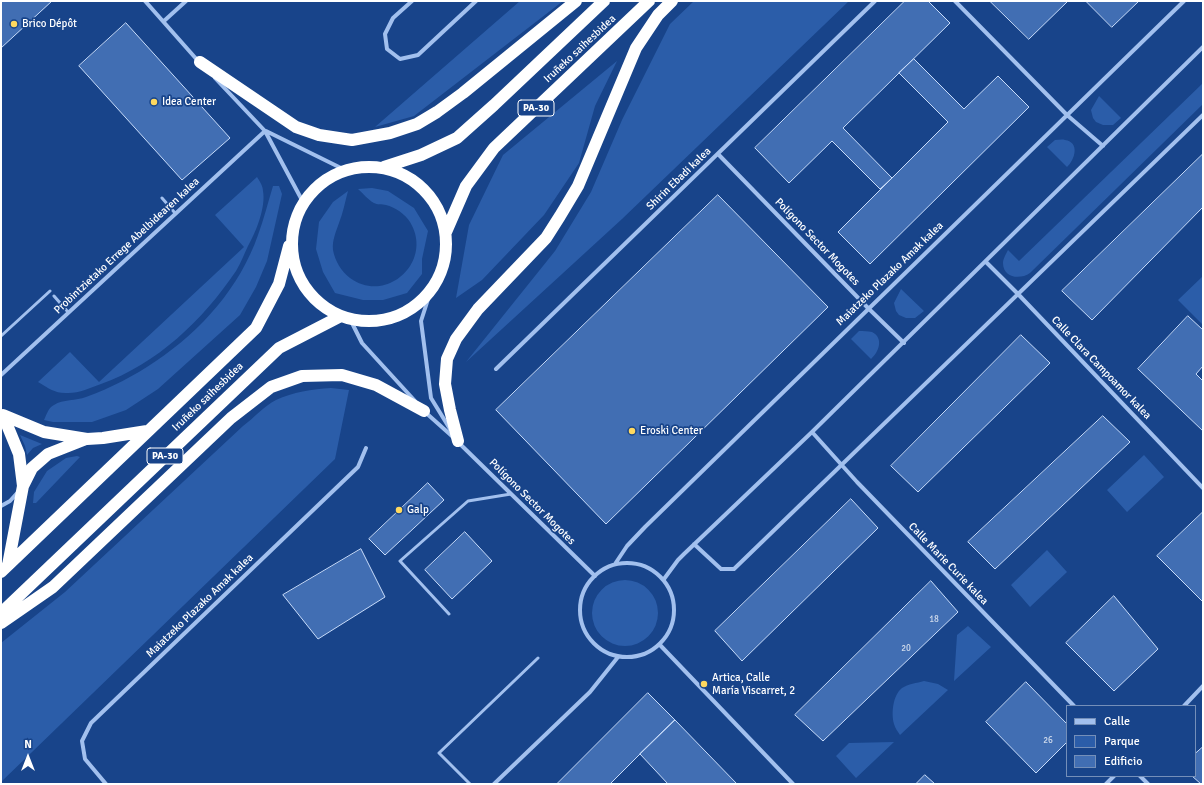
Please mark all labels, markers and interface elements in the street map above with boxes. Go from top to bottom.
street label: Iruñeko saihesbidea [541,12,619,86]
place label: Brico Dépôt [22,17,77,31]
marker: Brico Dépôt [9,19,19,29]
place label: Idea Center [162,95,216,109]
marker: Idea Center [149,97,159,107]
road number: PA-30 [518,100,554,116]
street label: Shirin Ebadi kalea [644,145,714,213]
street label: Probintzietako Errege Abelbidearen kalea [52,175,202,317]
street label: Polígono Sector Mogotes [772,196,862,288]
street label: Maiatzeko Plazako Amak kalea [834,219,946,329]
street label: Calle Clara Campoamor kalea [1048,314,1154,422]
street label: Iruñeko saihesbidea [170,360,246,434]
place label: Eroski Center [640,424,703,438]
marker: Eroski Center [627,426,637,436]
road number: PA-30 [147,448,183,464]
street label: Polígono Sector Mogotes [486,456,578,548]
place label: Galp [407,503,429,517]
marker: Galp [394,505,404,515]
street label: Calle Marie Curie kalea [905,520,991,608]
street label: Maiatzeko Plazako Amak kalea [144,551,256,661]
house number: 18 [929,615,939,625]
house number: 20 [901,644,911,654]
place label: Artica, Calle María Viscarret, 2 [712,671,795,697]
marker: Artica, Calle María Viscarret, 2 [699,679,709,689]
legend [1066,705,1196,777]
text: Calle [1104,714,1130,729]
text: Parque [1104,734,1140,749]
house number: 26 [1043,736,1053,746]
north arrow [8,737,48,777]
text: N [24,738,32,751]
text: Edificio [1104,754,1142,769]

